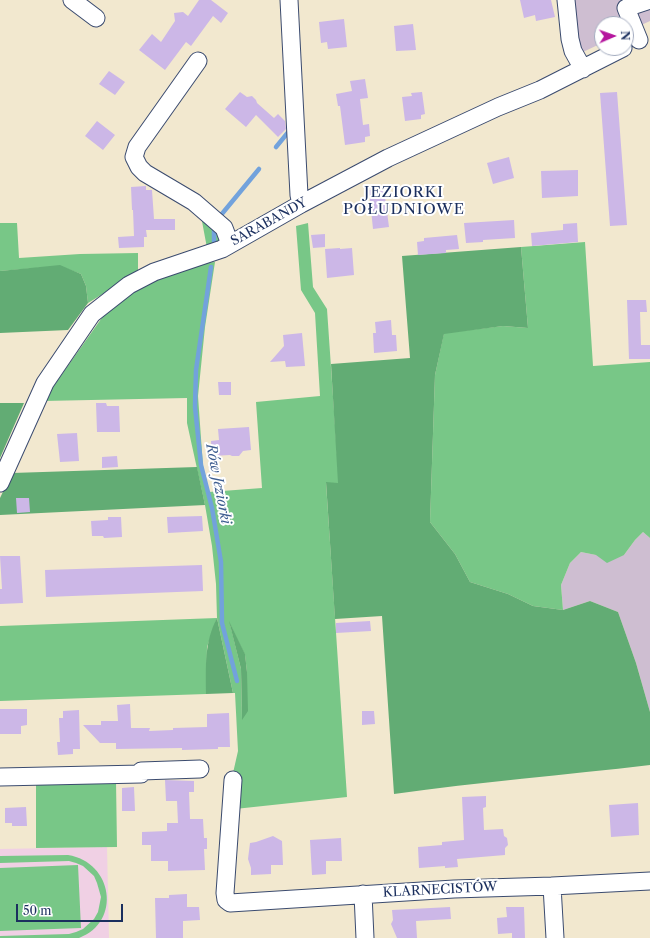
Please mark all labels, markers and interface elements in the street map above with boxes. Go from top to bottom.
north arrow [594,16,634,56]
text: N [618,31,632,41]
district label: JEZIORKI POŁUDNIOWE [343,184,465,219]
street label: SARABANDY [228,195,310,249]
water label: Rów Jeziorki [202,442,234,526]
street label: KLARNECISTÓW [382,879,498,901]
scale bar [18,896,125,922]
text: 50 m [23,903,52,918]

